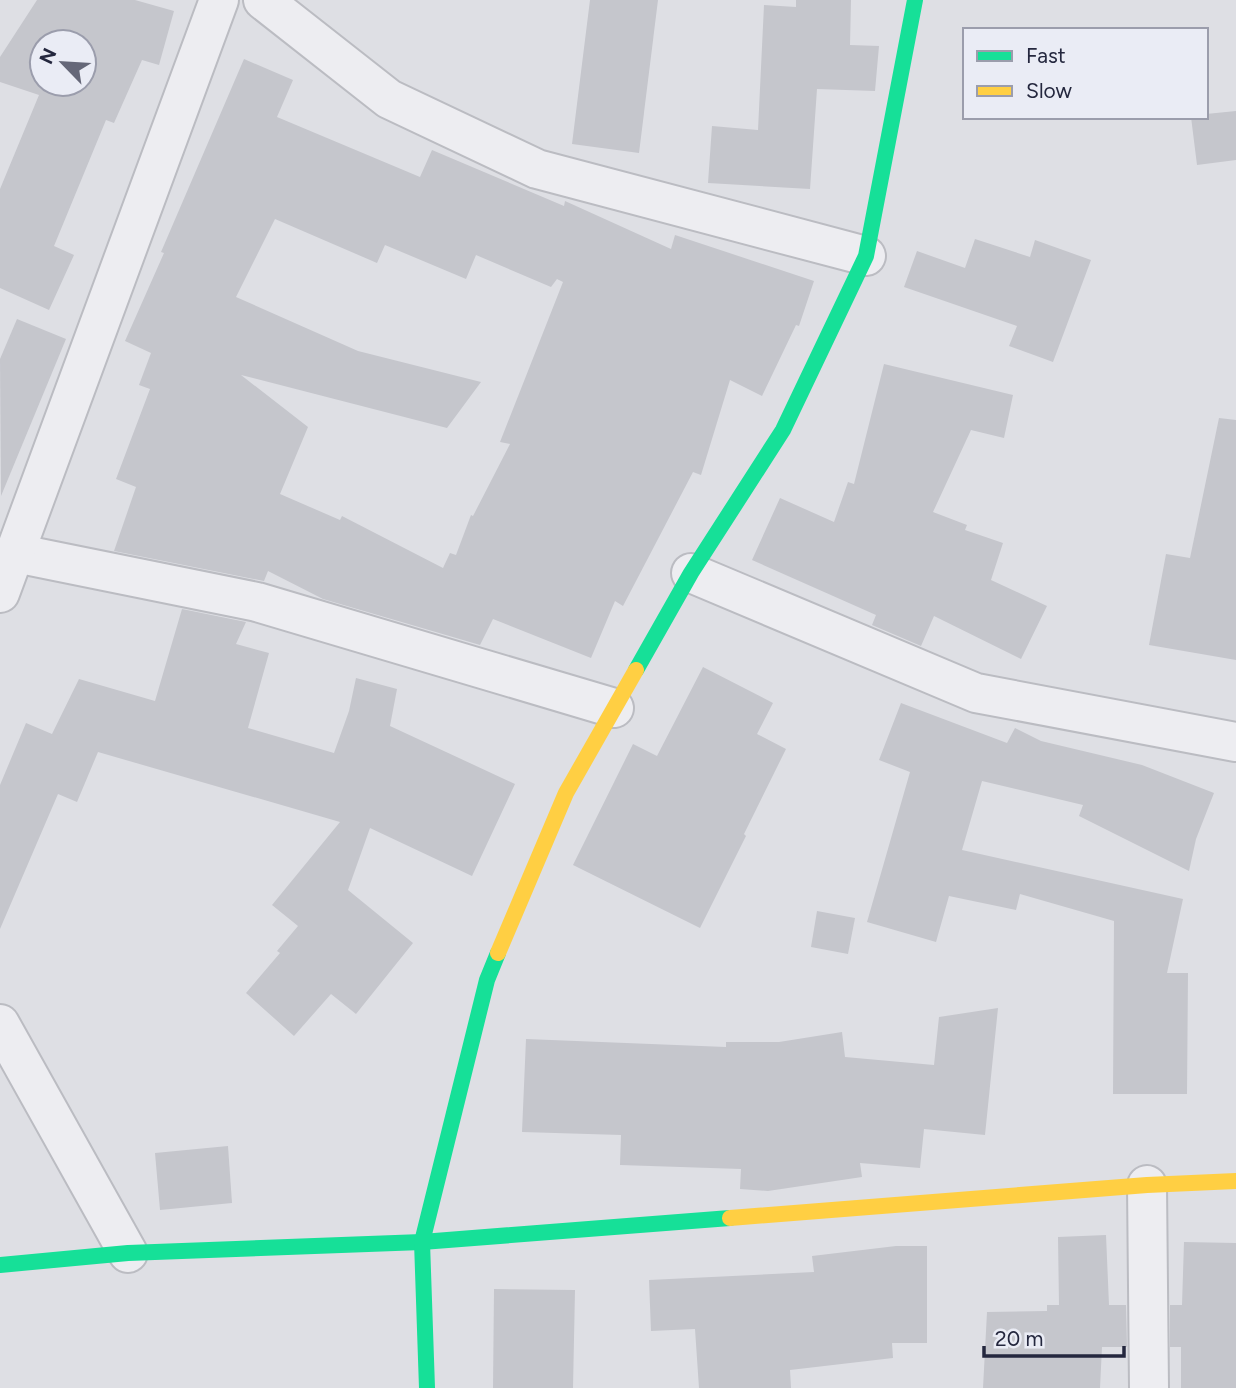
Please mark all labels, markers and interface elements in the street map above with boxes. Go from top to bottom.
north arrow [28,28,98,98]
legend [963,28,1208,119]
text: Fast [1026,43,1066,68]
text: N [35,45,62,68]
text: Slow [1026,78,1072,103]
scale bar [984,1314,1124,1358]
text: 20 m [995,1326,1043,1351]

